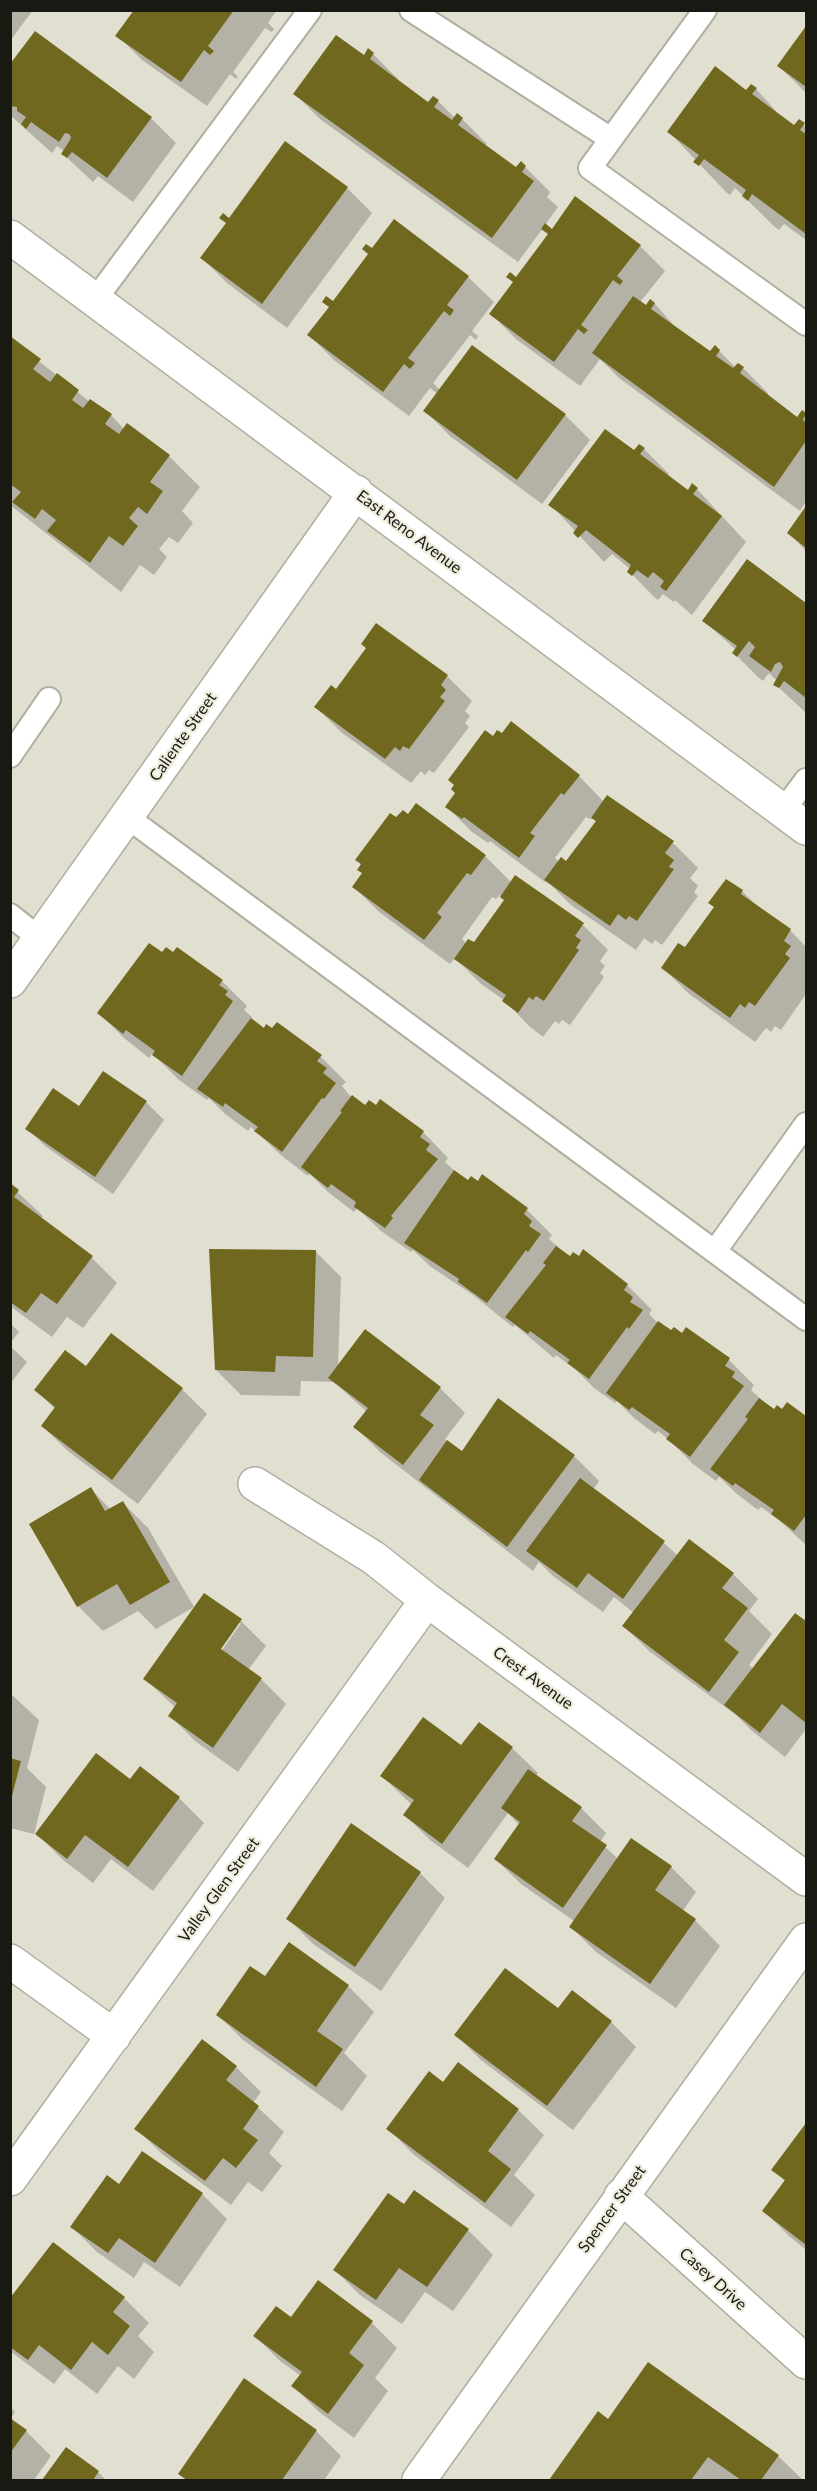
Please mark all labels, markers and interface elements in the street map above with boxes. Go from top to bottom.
street label: East Reno Avenue [353,486,465,578]
street label: Caliente Street [145,689,221,785]
street label: Crest Avenue [489,1643,577,1713]
street label: Valley Glen Street [175,1834,263,1946]
street label: Spencer Street [574,2162,650,2256]
street label: Casey Drive [675,2244,751,2314]

